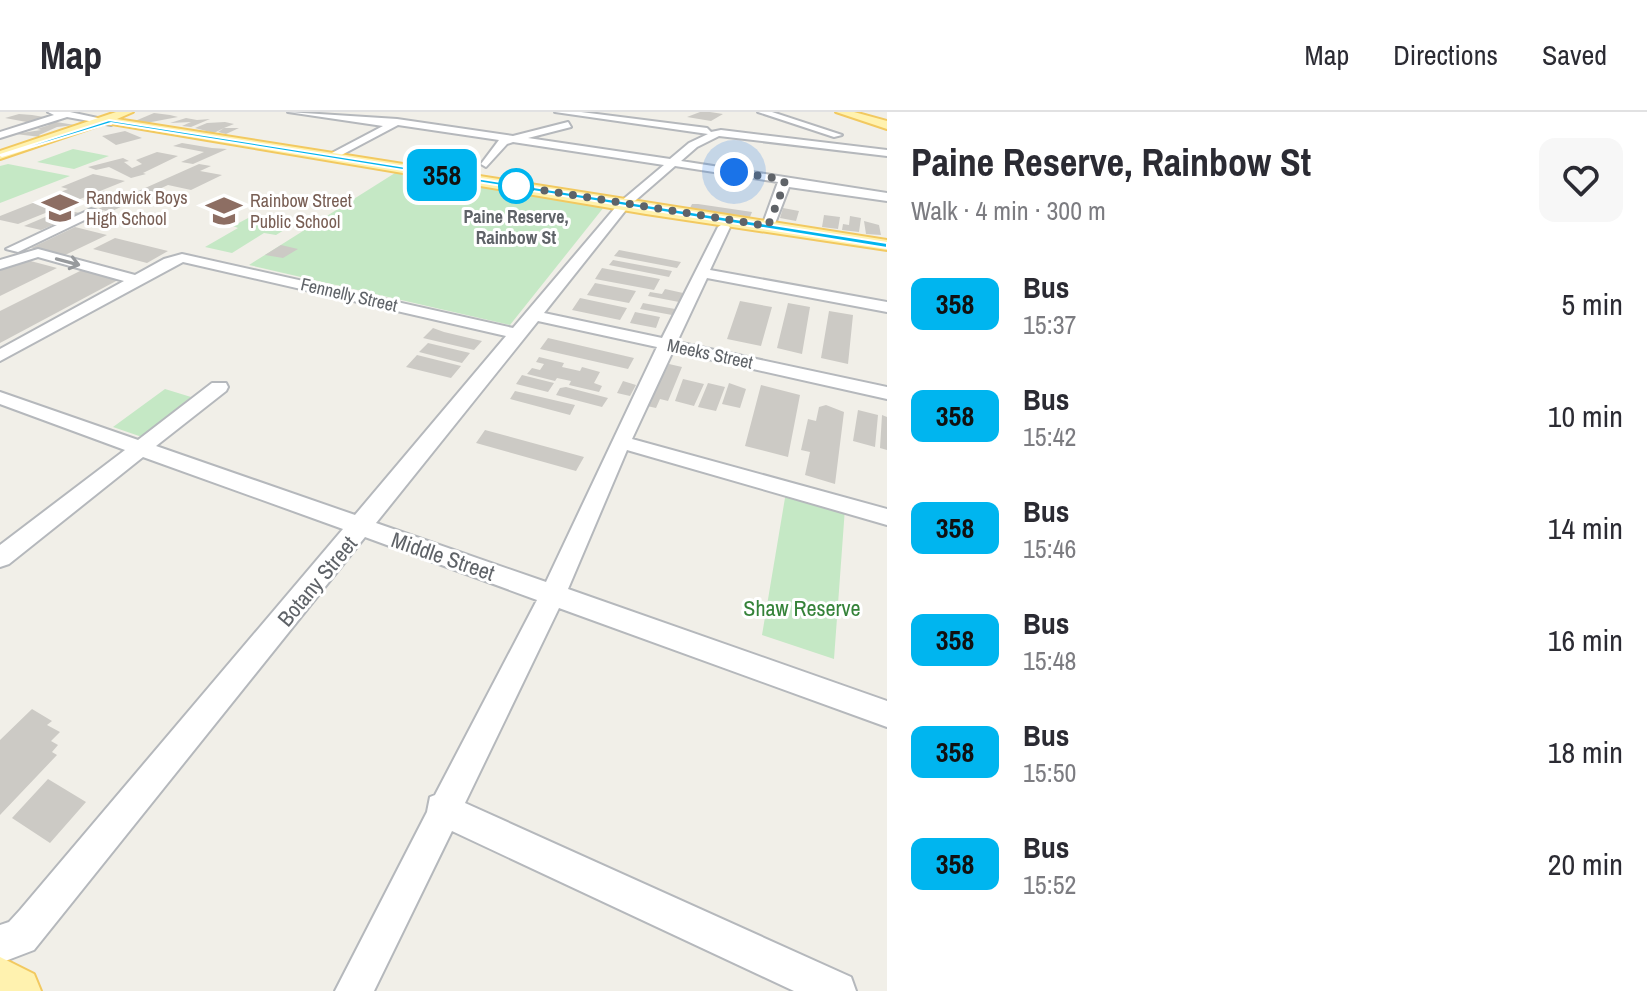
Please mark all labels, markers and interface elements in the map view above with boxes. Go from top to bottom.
text: Map [40,30,102,81]
text: Map [1305,36,1349,74]
text: Directions [1393,36,1498,74]
text: Saved [1542,36,1607,74]
text: Paine Reserve, Rainbow St [911,137,1311,188]
button: heart [1539,138,1623,222]
line badge: 358 [396,149,488,201]
your location [714,152,754,192]
text: 358 [423,156,461,194]
marker: Paine Reserve, Rainbow St [499,169,533,203]
place label: Randwick Boys High School [86,185,188,231]
place label: Rainbow Street Public School [250,188,352,234]
school or university icon: Randwick Boys High School [41,189,79,227]
school or university icon: Rainbow Street Public School [205,192,243,230]
text: Walk · 4 min · 300 m [911,193,1106,228]
place label: Paine Reserve, Rainbow St [463,204,569,250]
one-way arrow [54,255,80,270]
text: Bus [1023,267,1069,307]
street label: Fennelly Street [298,271,400,318]
text: 5 min [1561,284,1623,324]
text: 358 [936,285,974,323]
text: 15:37 [1023,307,1076,342]
street label: Meeks Street [665,332,755,375]
text: Bus [1023,379,1069,419]
text: 10 min [1548,396,1623,436]
text: 358 [936,397,974,435]
text: 15:42 [1023,419,1076,454]
text: Bus [1023,491,1069,531]
text: 14 min [1548,508,1623,548]
text: 358 [936,509,974,547]
street label: Middle Street [387,524,499,588]
street label: Botany Street [270,529,364,633]
text: 15:46 [1023,531,1076,566]
park label: Shaw Reserve [743,593,861,623]
text: Bus [1023,603,1069,643]
text: 16 min [1548,620,1623,660]
text: 358 [936,621,974,659]
text: 15:48 [1023,643,1076,678]
text: Bus [1023,715,1069,755]
text: 18 min [1548,732,1623,772]
text: 358 [936,733,974,771]
text: 15:50 [1023,755,1076,790]
text: Bus [1023,827,1069,867]
text: 20 min [1548,844,1623,884]
text: 358 [936,845,974,883]
text: 15:52 [1023,867,1076,902]

